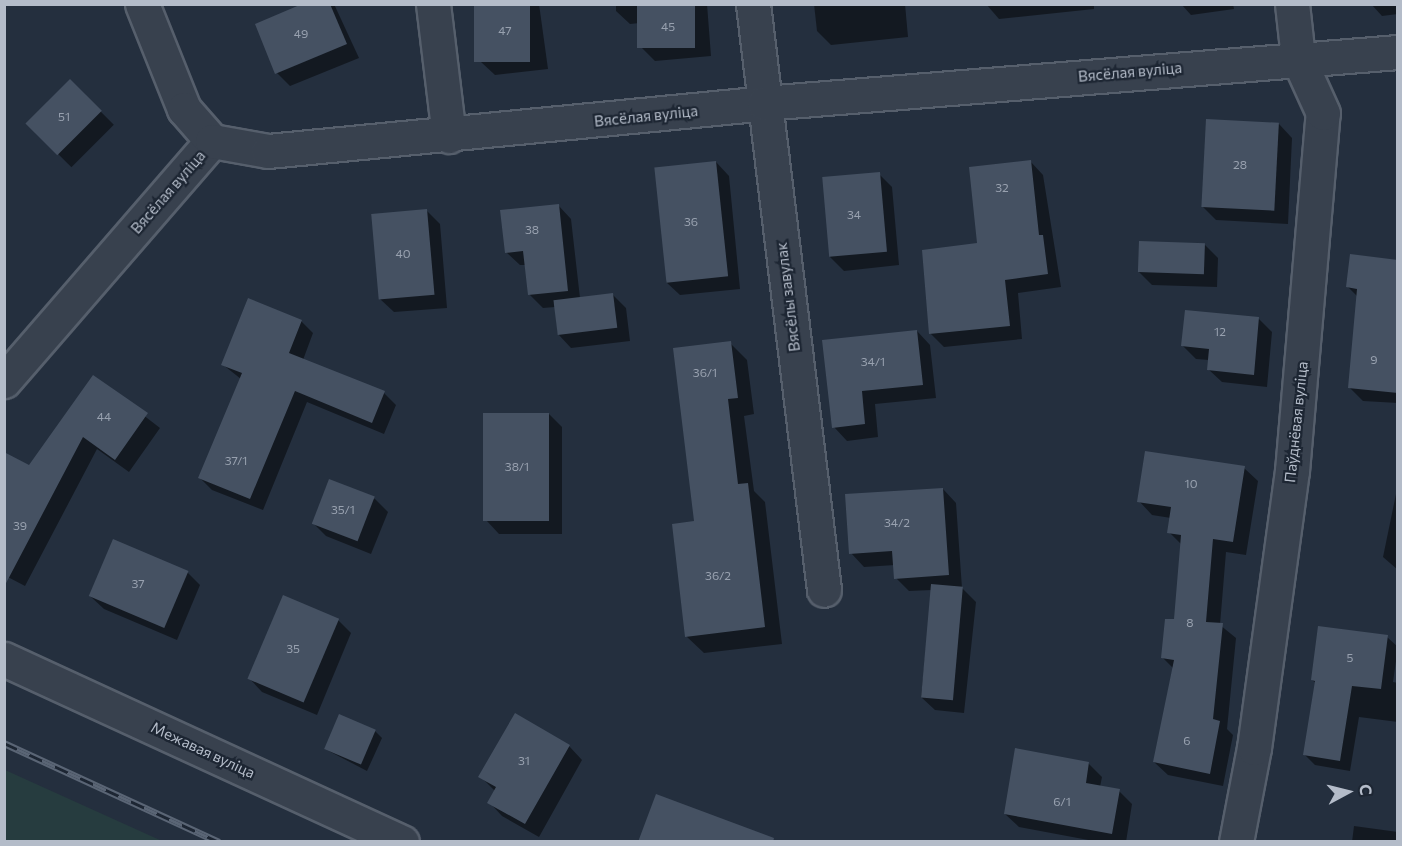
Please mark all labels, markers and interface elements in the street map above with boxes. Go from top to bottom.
house number: 45 [661,20,675,34]
house number: 47 [498,24,512,38]
house number: 49 [294,27,308,41]
street label: Вясёлая вуліца [1077,58,1183,86]
street label: Вясёлая вуліца [593,102,699,130]
house number: 51 [58,110,70,124]
street label: Вясёлая вуліца [127,147,209,237]
house number: 28 [1233,158,1247,172]
house number: 32 [995,181,1009,195]
house number: 34 [847,208,861,222]
house number: 36 [684,215,698,229]
house number: 38 [525,223,539,237]
street label: Вясёлы завулак [772,241,804,353]
house number: 40 [395,247,411,261]
house number: 12 [1214,325,1226,339]
house number: 9 [1370,353,1378,367]
house number: 34/1 [861,355,885,369]
street label: Паўднёвая вуліца [1281,360,1311,484]
house number: 36/1 [693,366,717,380]
house number: 44 [97,410,111,424]
house number: 37/1 [225,454,247,468]
house number: 38/1 [505,460,529,474]
house number: 10 [1185,477,1197,491]
house number: 35/1 [331,503,355,517]
house number: 34/2 [884,516,910,530]
house number: 39 [13,519,27,533]
house number: 36/2 [705,569,731,583]
house number: 37 [131,577,145,591]
house number: 8 [1186,616,1194,630]
house number: 35 [286,642,300,656]
house number: 5 [1347,651,1353,665]
street label: Межавая вуліца [148,718,258,782]
house number: 6 [1183,734,1191,748]
house number: 31 [518,754,530,768]
north arrow [1318,762,1378,822]
text: С [1356,783,1376,796]
house number: 6/1 [1053,795,1071,809]

